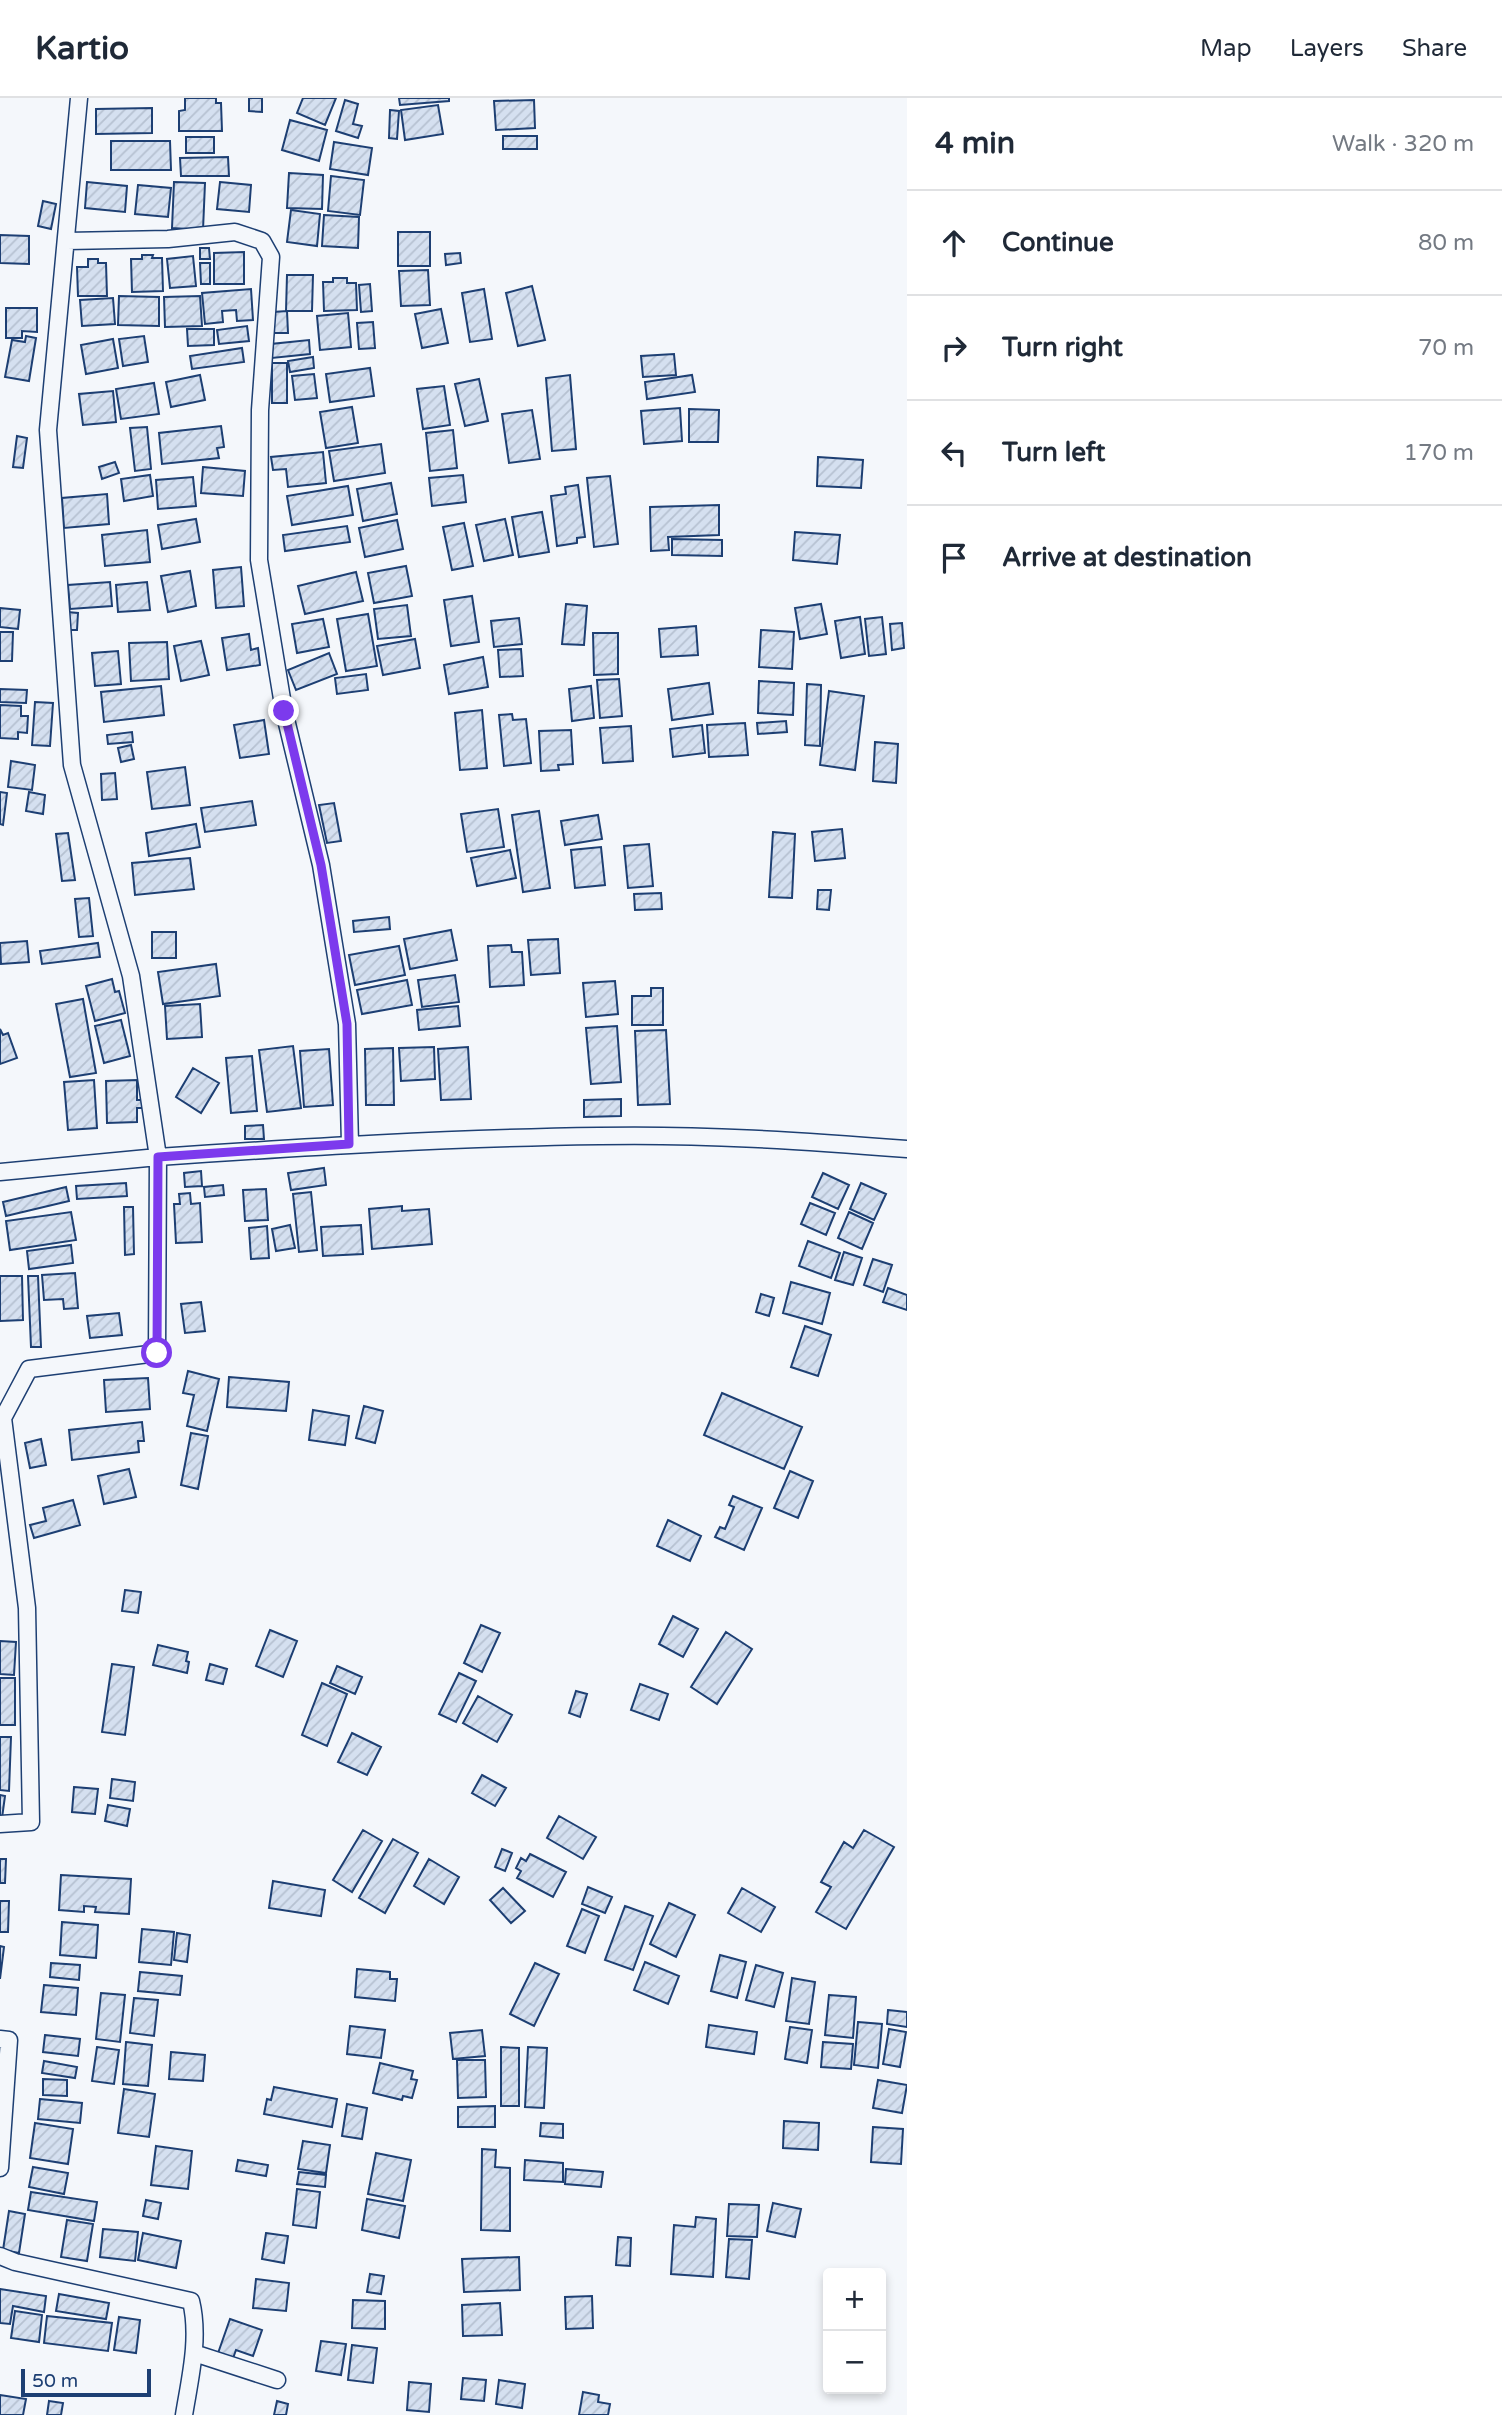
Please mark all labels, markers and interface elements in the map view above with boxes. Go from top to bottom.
text: Kartio [35,29,129,68]
text: Map [1200,34,1252,63]
text: Layers [1290,34,1364,63]
text: Share [1402,34,1467,63]
text: 4 min [935,125,1015,162]
text: Walk · 320 m [1332,130,1474,158]
icon: ahead [935,224,973,262]
text: Continue [1002,227,1114,258]
text: 80 m [1418,229,1474,257]
icon: right [935,329,973,367]
text: Turn right [1002,332,1123,363]
text: 70 m [1418,334,1474,362]
icon: left [935,434,973,472]
text: Turn left [1002,437,1105,468]
text: 170 m [1404,439,1474,467]
icon: arrive [935,539,973,577]
text: Arrive at destination [1002,542,1252,573]
route end [268,695,299,726]
route start [141,1337,172,1368]
map controls [823,2268,886,2394]
button: + [823,2268,886,2331]
button: − [823,2331,886,2394]
scale bar [21,2366,150,2398]
text: 50 m [32,2370,78,2392]

